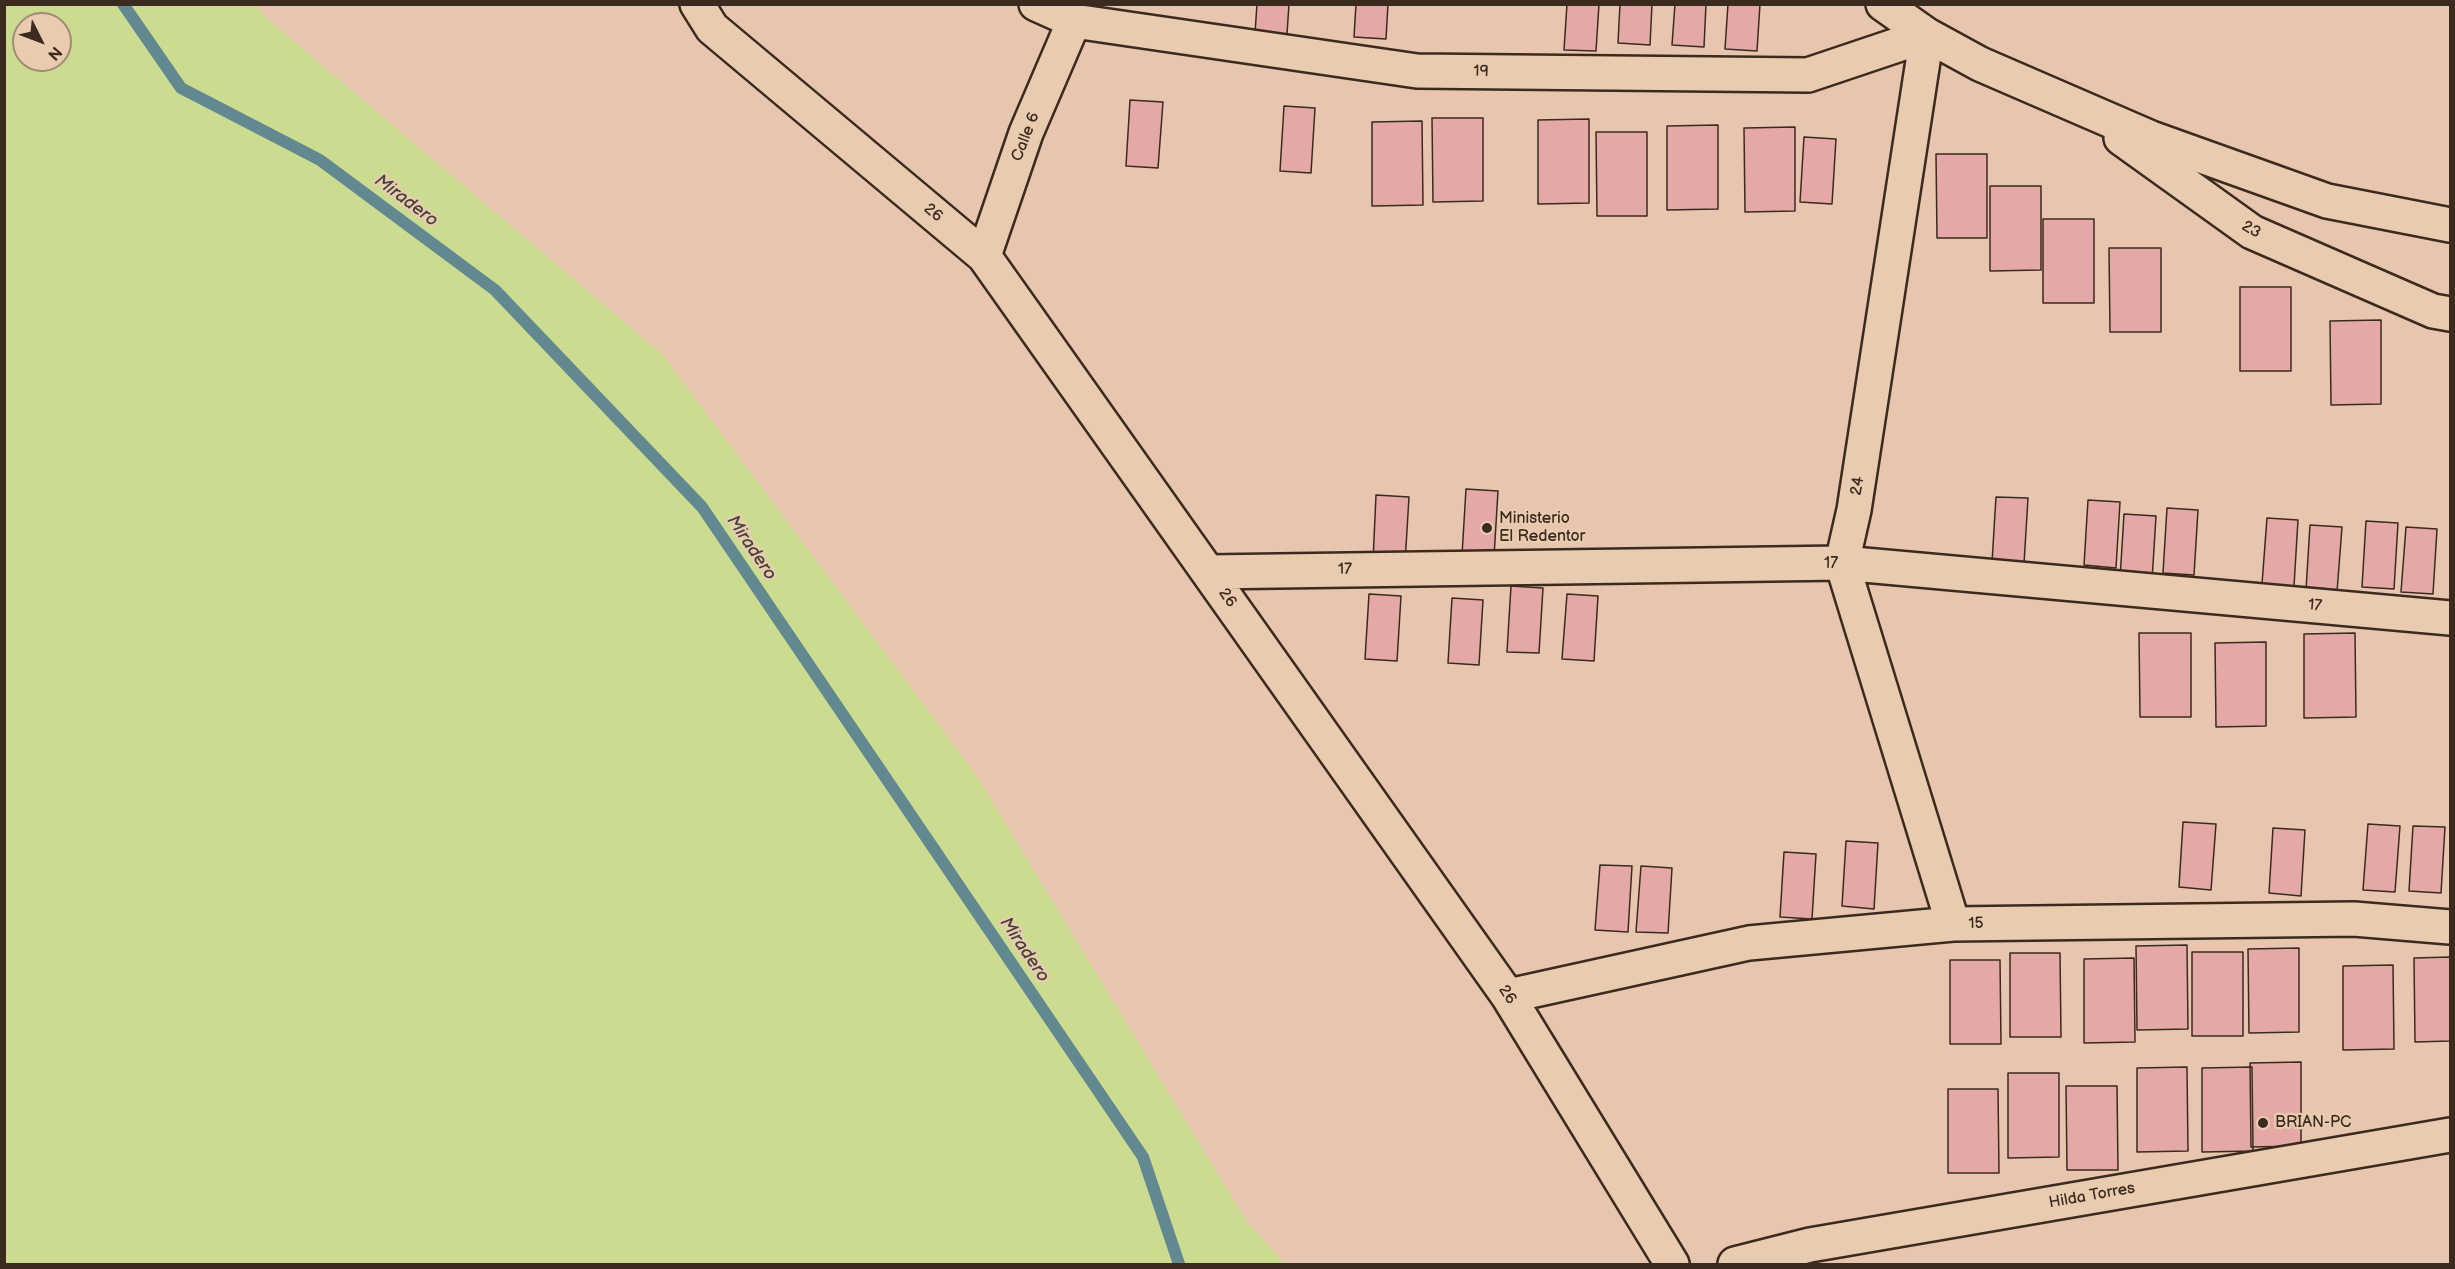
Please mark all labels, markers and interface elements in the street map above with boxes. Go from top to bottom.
north arrow [12,12,72,72]
text: N [43,42,65,64]
street label: 19 [1473,62,1489,82]
street label: Calle 6 [1008,110,1044,164]
water label: Miradero [370,170,442,232]
street label: 26 [919,199,947,227]
street label: 23 [2238,217,2264,243]
street label: 24 [1847,475,1869,497]
place label: Ministerio El Redentor [1499,509,1585,547]
water label: Miradero [721,511,781,585]
marker: Ministerio El Redentor [1480,521,1494,535]
street label: 17 [1824,554,1838,574]
street label: 17 [1338,560,1352,580]
street label: 26 [1214,585,1240,611]
street label: 17 [2307,596,2323,616]
water label: Miradero [994,913,1054,987]
street label: 15 [1968,914,1984,934]
street label: 26 [1494,982,1520,1008]
place label: BRIAN-PC [2275,1113,2351,1133]
marker: BRIAN-PC [2256,1116,2270,1130]
street label: Hilda Torres [2047,1179,2137,1213]

